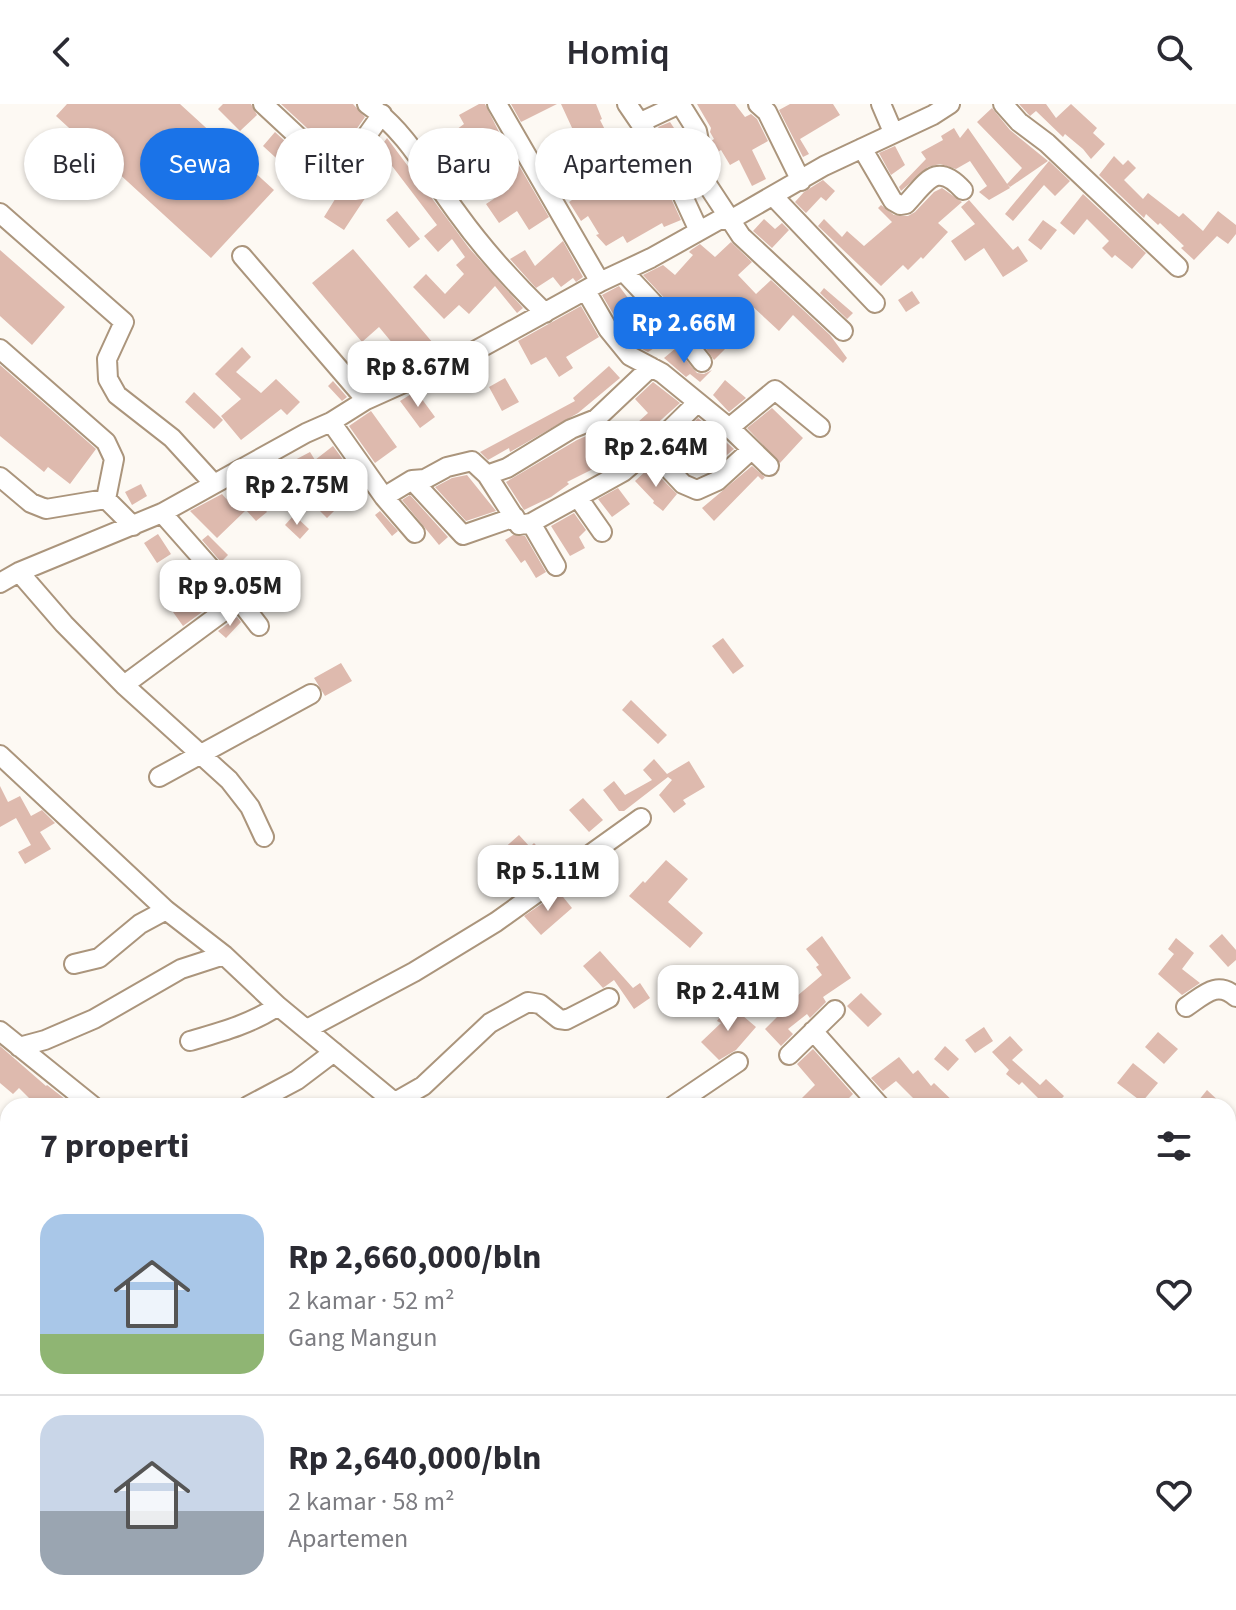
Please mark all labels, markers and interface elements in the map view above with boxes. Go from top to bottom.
text: Homiq [566,27,670,78]
icon: back [40,30,84,74]
icon: search [1152,30,1196,74]
chip: Beli [24,128,124,200]
chip: Sewa [140,128,259,200]
chip: Filter [275,128,392,200]
chip: Baru [408,128,519,200]
chip: Apartemen [535,128,721,200]
pin: Rp 2.66M [601,297,767,365]
text: Rp 2.66M [632,304,736,341]
pin: Rp 8.67M [335,341,501,409]
text: Rp 8.67M [366,348,470,385]
pin: Rp 2.64M [573,421,739,489]
text: Rp 2.64M [604,428,708,465]
pin: Rp 2.75M [214,459,380,527]
text: Rp 2.75M [245,466,349,503]
pin: Rp 9.05M [147,560,313,628]
text: Rp 9.05M [178,567,282,604]
pin: Rp 5.11M [465,845,631,913]
text: Rp 5.11M [496,852,600,889]
pin: Rp 2.41M [645,965,811,1033]
text: Rp 2.41M [676,972,780,1009]
text: 7 properti [40,1122,189,1171]
icon: filters [1152,1124,1196,1168]
text: Rp 2,660,000/bln [288,1233,541,1282]
icon: home [104,1246,200,1342]
icon: heart [1152,1272,1196,1316]
text: 2 kamar · 52 m² [288,1282,455,1319]
text: Gang Mangun [288,1319,437,1356]
text: Rp 2,640,000/bln [288,1434,541,1483]
icon: home [104,1447,200,1543]
icon: heart [1152,1473,1196,1517]
text: 2 kamar · 58 m² [288,1483,455,1520]
text: Apartemen [288,1520,408,1557]

